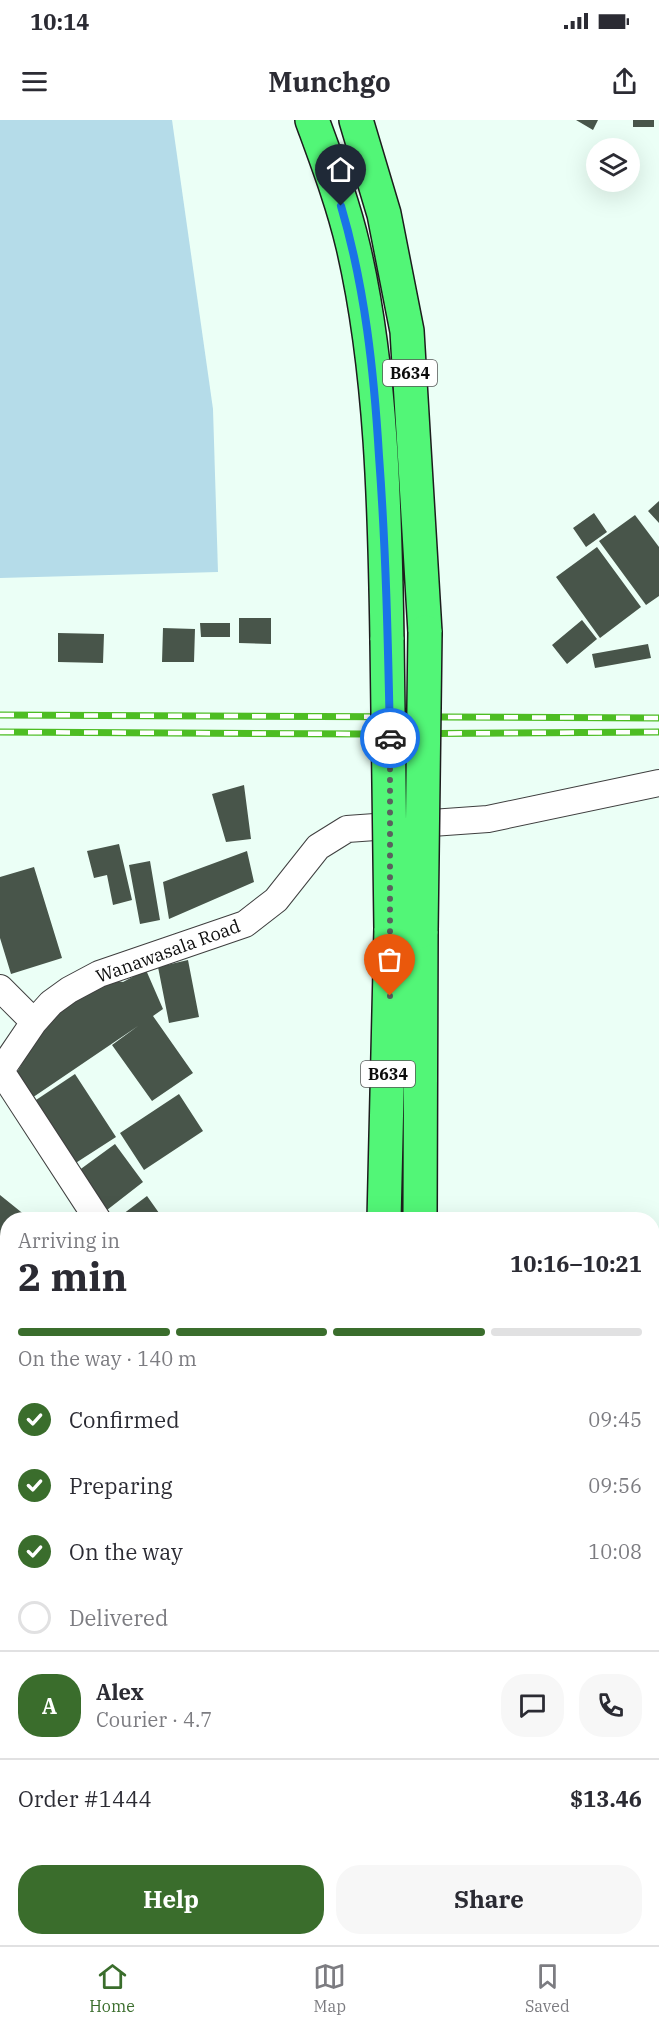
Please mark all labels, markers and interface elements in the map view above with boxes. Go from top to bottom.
text: 10:14 [30,7,89,36]
text: Munchgo [268,64,391,99]
icon: menu [18,65,51,98]
icon: share [608,65,641,98]
map controls [586,138,640,192]
button: layers [586,138,640,192]
pin [315,144,366,206]
icon: home [324,153,357,186]
road number: B634 [383,360,437,386]
courier [360,708,420,768]
icon: car [374,722,407,755]
street label: Wanawasala Road [93,914,243,988]
pin [364,934,415,996]
icon: bag [373,943,406,976]
road number: B634 [361,1061,415,1087]
text: Arriving in [18,1227,120,1254]
text: 10:16–10:21 [510,1249,642,1278]
text: 2 min [18,1251,127,1302]
text: On the way · 140 m [18,1345,197,1372]
icon: check [18,1403,51,1436]
text: Confirmed [69,1405,180,1434]
text: 09:45 [588,1406,642,1433]
icon: check [18,1469,51,1502]
text: Preparing [69,1471,173,1500]
text: 09:56 [588,1472,642,1499]
icon: check [18,1535,51,1568]
text: On the way [69,1537,183,1566]
text: 10:08 [588,1538,642,1565]
text: Delivered [69,1603,168,1632]
button: chat [501,1674,564,1737]
button: phone [579,1674,642,1737]
text: Alex [96,1677,144,1706]
text: A [42,1691,57,1720]
text: Courier · 4.7 [96,1706,212,1733]
text: Order #1444 [18,1784,152,1813]
text: $13.46 [570,1784,642,1813]
button: Help [18,1865,324,1934]
button: Share [336,1865,642,1934]
tab: Home [89,1960,135,2016]
tab: Map [313,1960,346,2016]
tab: Saved [525,1960,570,2016]

